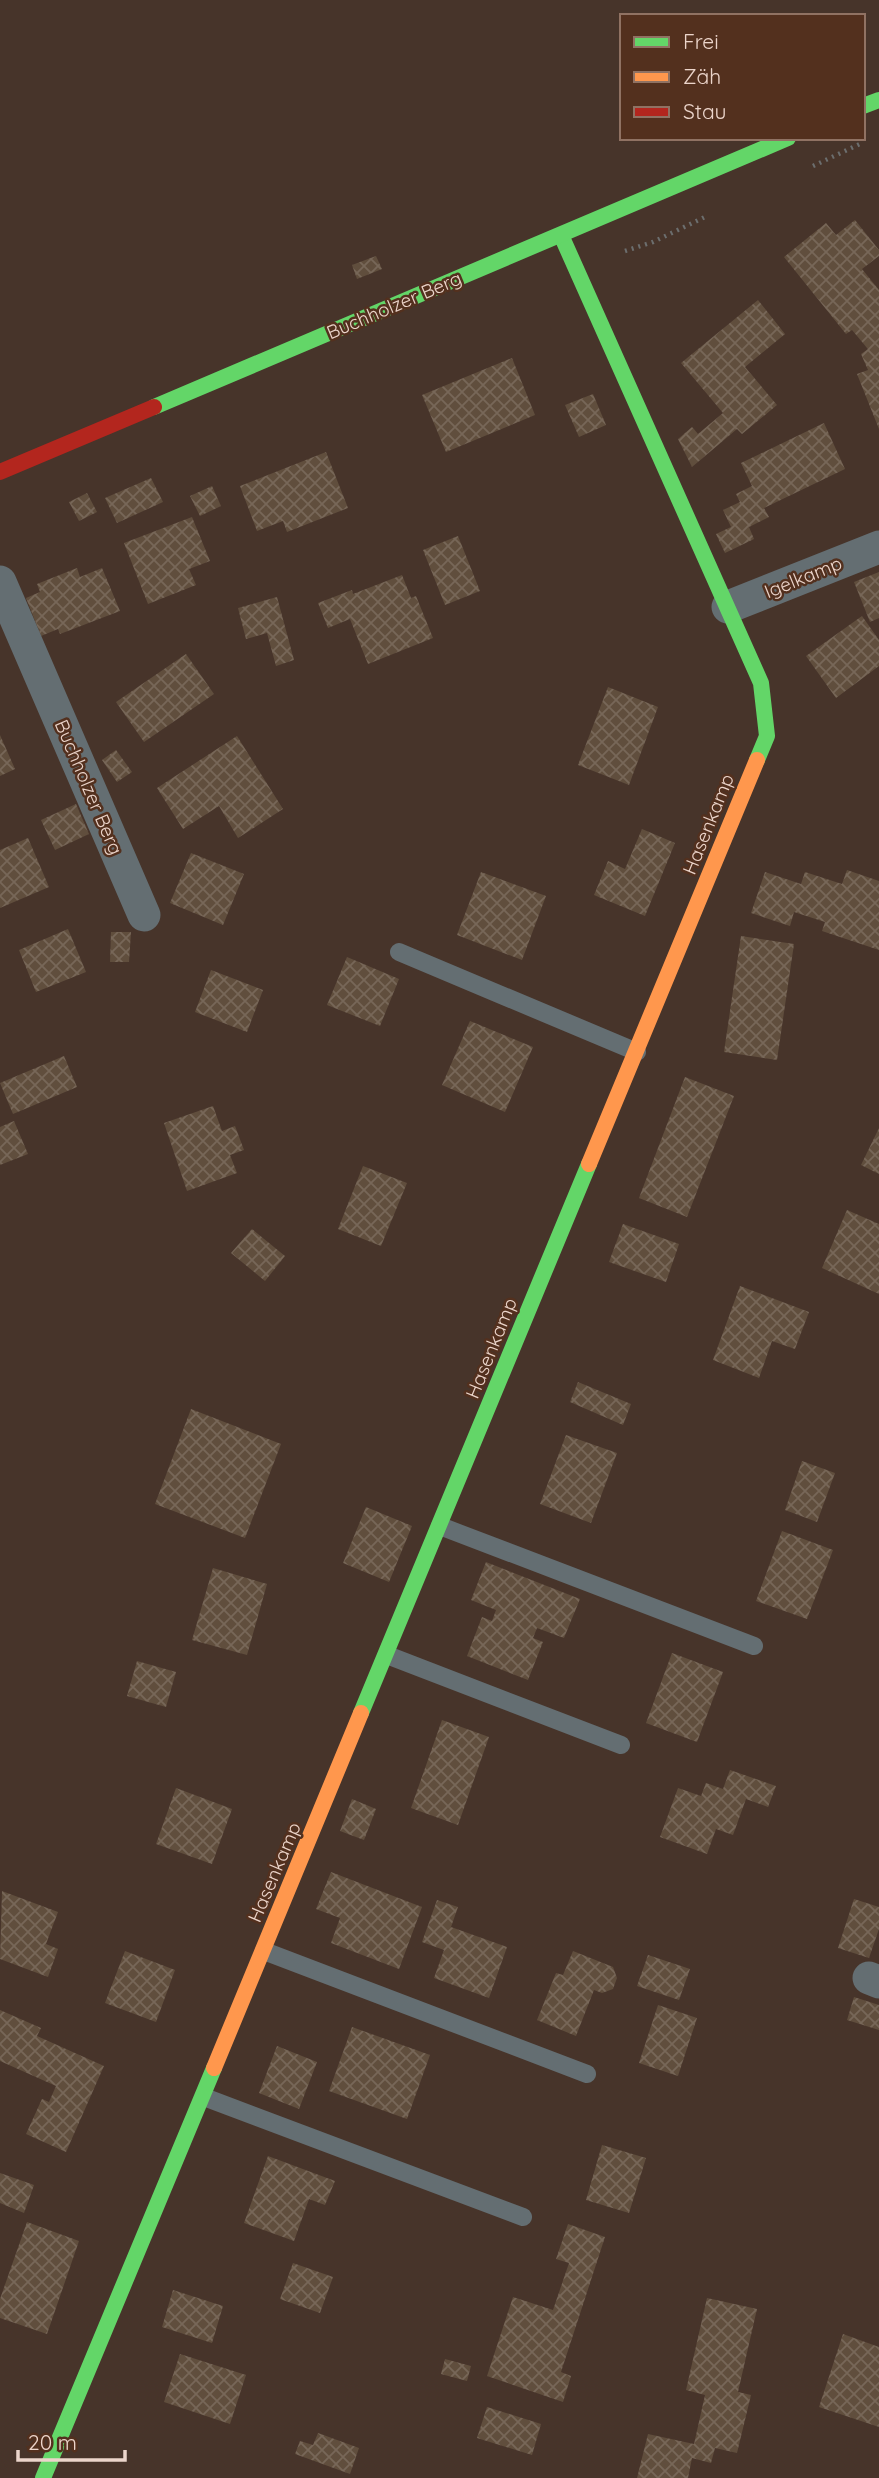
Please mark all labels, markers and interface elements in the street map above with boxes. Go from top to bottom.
legend [620,14,865,140]
text: Frei [683,28,719,54]
text: Zäh [683,63,721,89]
text: Stau [683,98,726,124]
street label: Buchholzer Berg [323,266,465,344]
street label: Igelkamp [761,551,845,603]
street label: Buchholzer Berg [50,716,128,858]
street label: Hasenkamp [677,770,739,878]
street label: Hasenkamp [460,1294,522,1402]
street label: Hasenkamp [242,1818,306,1926]
scale bar [18,2418,124,2462]
text: 20 m [28,2429,77,2455]

